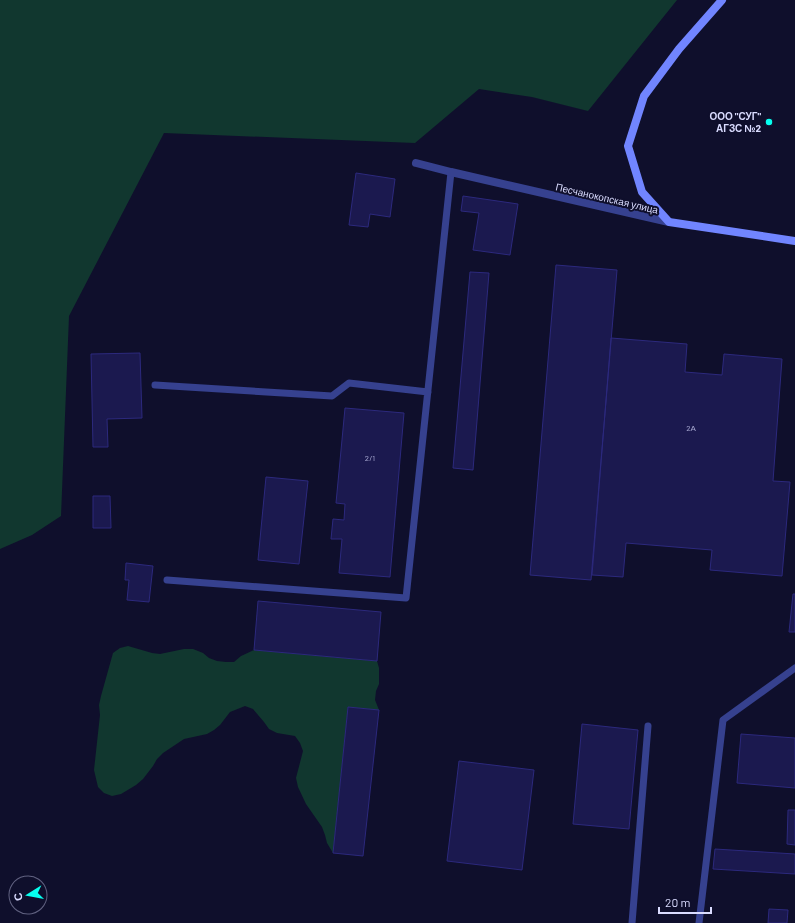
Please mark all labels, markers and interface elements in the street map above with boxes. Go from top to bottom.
place label: ООО "СУГ" АГЗС №2 [710,110,761,134]
marker: ООО "СУГ" АГЗС №2 [764,117,774,127]
street label: Песчанокопская улица [554,180,660,216]
house number: 2А [686,423,696,433]
house number: 2/1 [365,453,375,463]
north arrow [8,875,48,915]
scale bar [659,889,711,915]
text: С [11,892,25,902]
text: 20 m [665,895,691,909]

